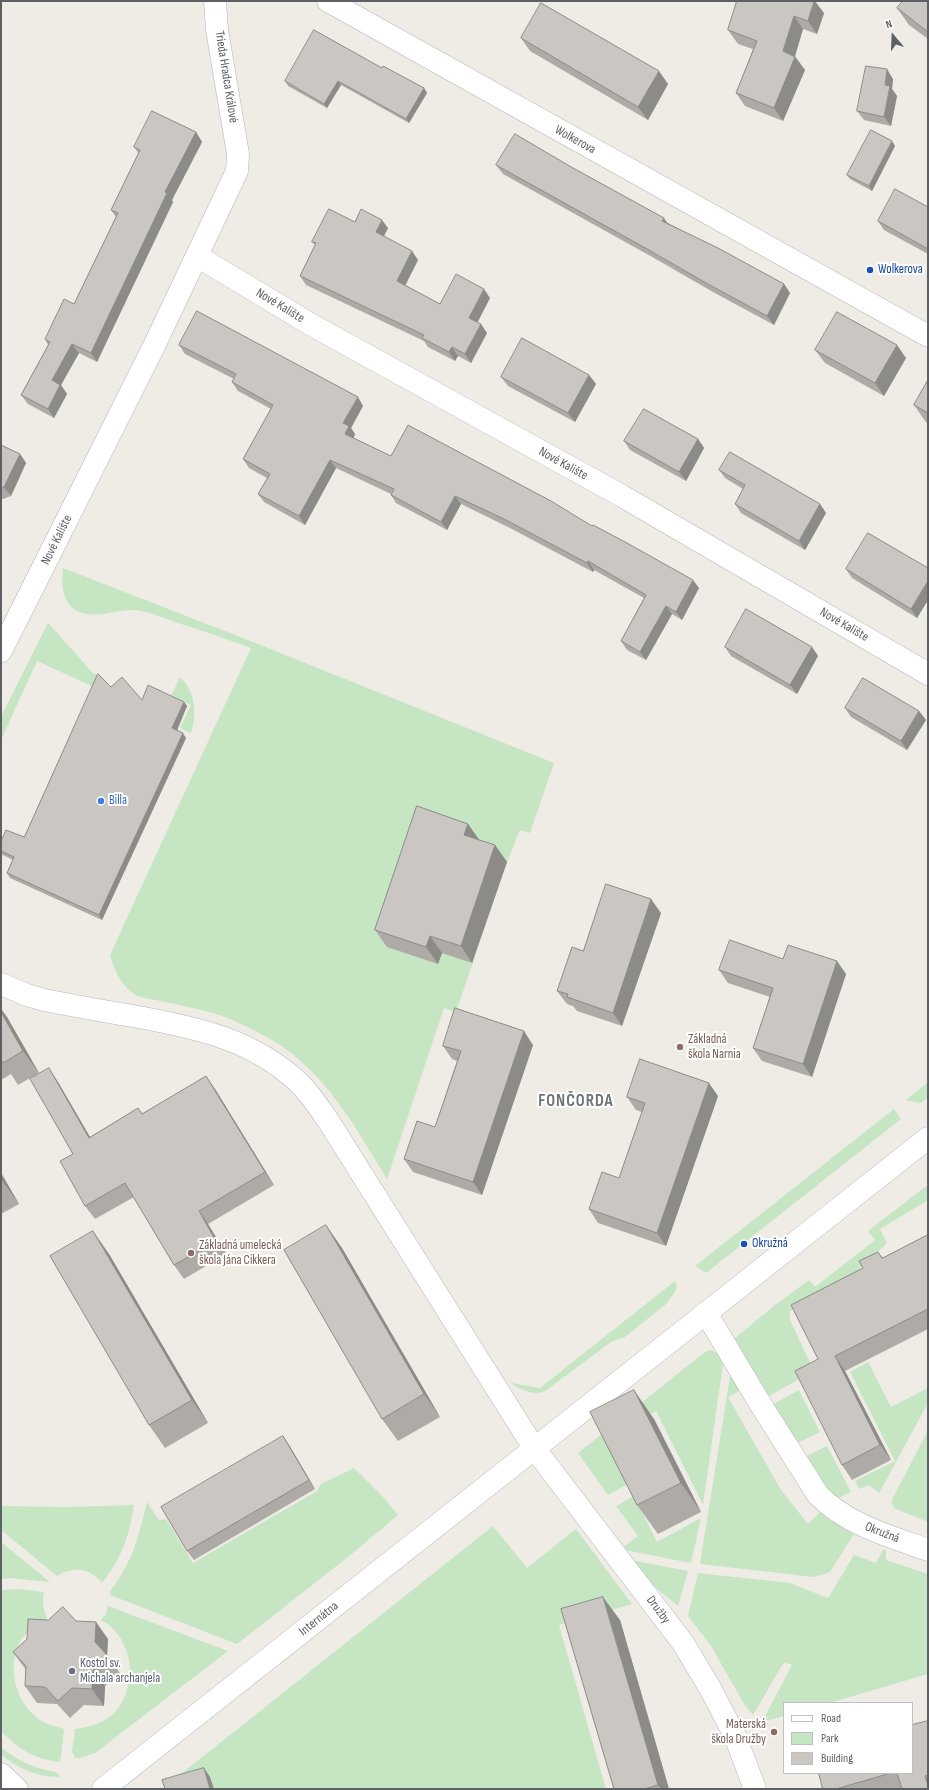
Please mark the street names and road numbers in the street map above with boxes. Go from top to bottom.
street label: Trieda Hradca Králové [211,30,241,124]
street label: Wolkerova [552,122,598,158]
street label: Nové Kalište [253,285,307,327]
street label: Nové Kalište [536,444,590,484]
street label: Nové Kalište [38,512,76,568]
street label: Nové Kalište [817,605,871,645]
street label: Okružná [863,1519,901,1547]
street label: Družby [643,1593,673,1627]
street label: Internátna [296,1598,342,1640]

